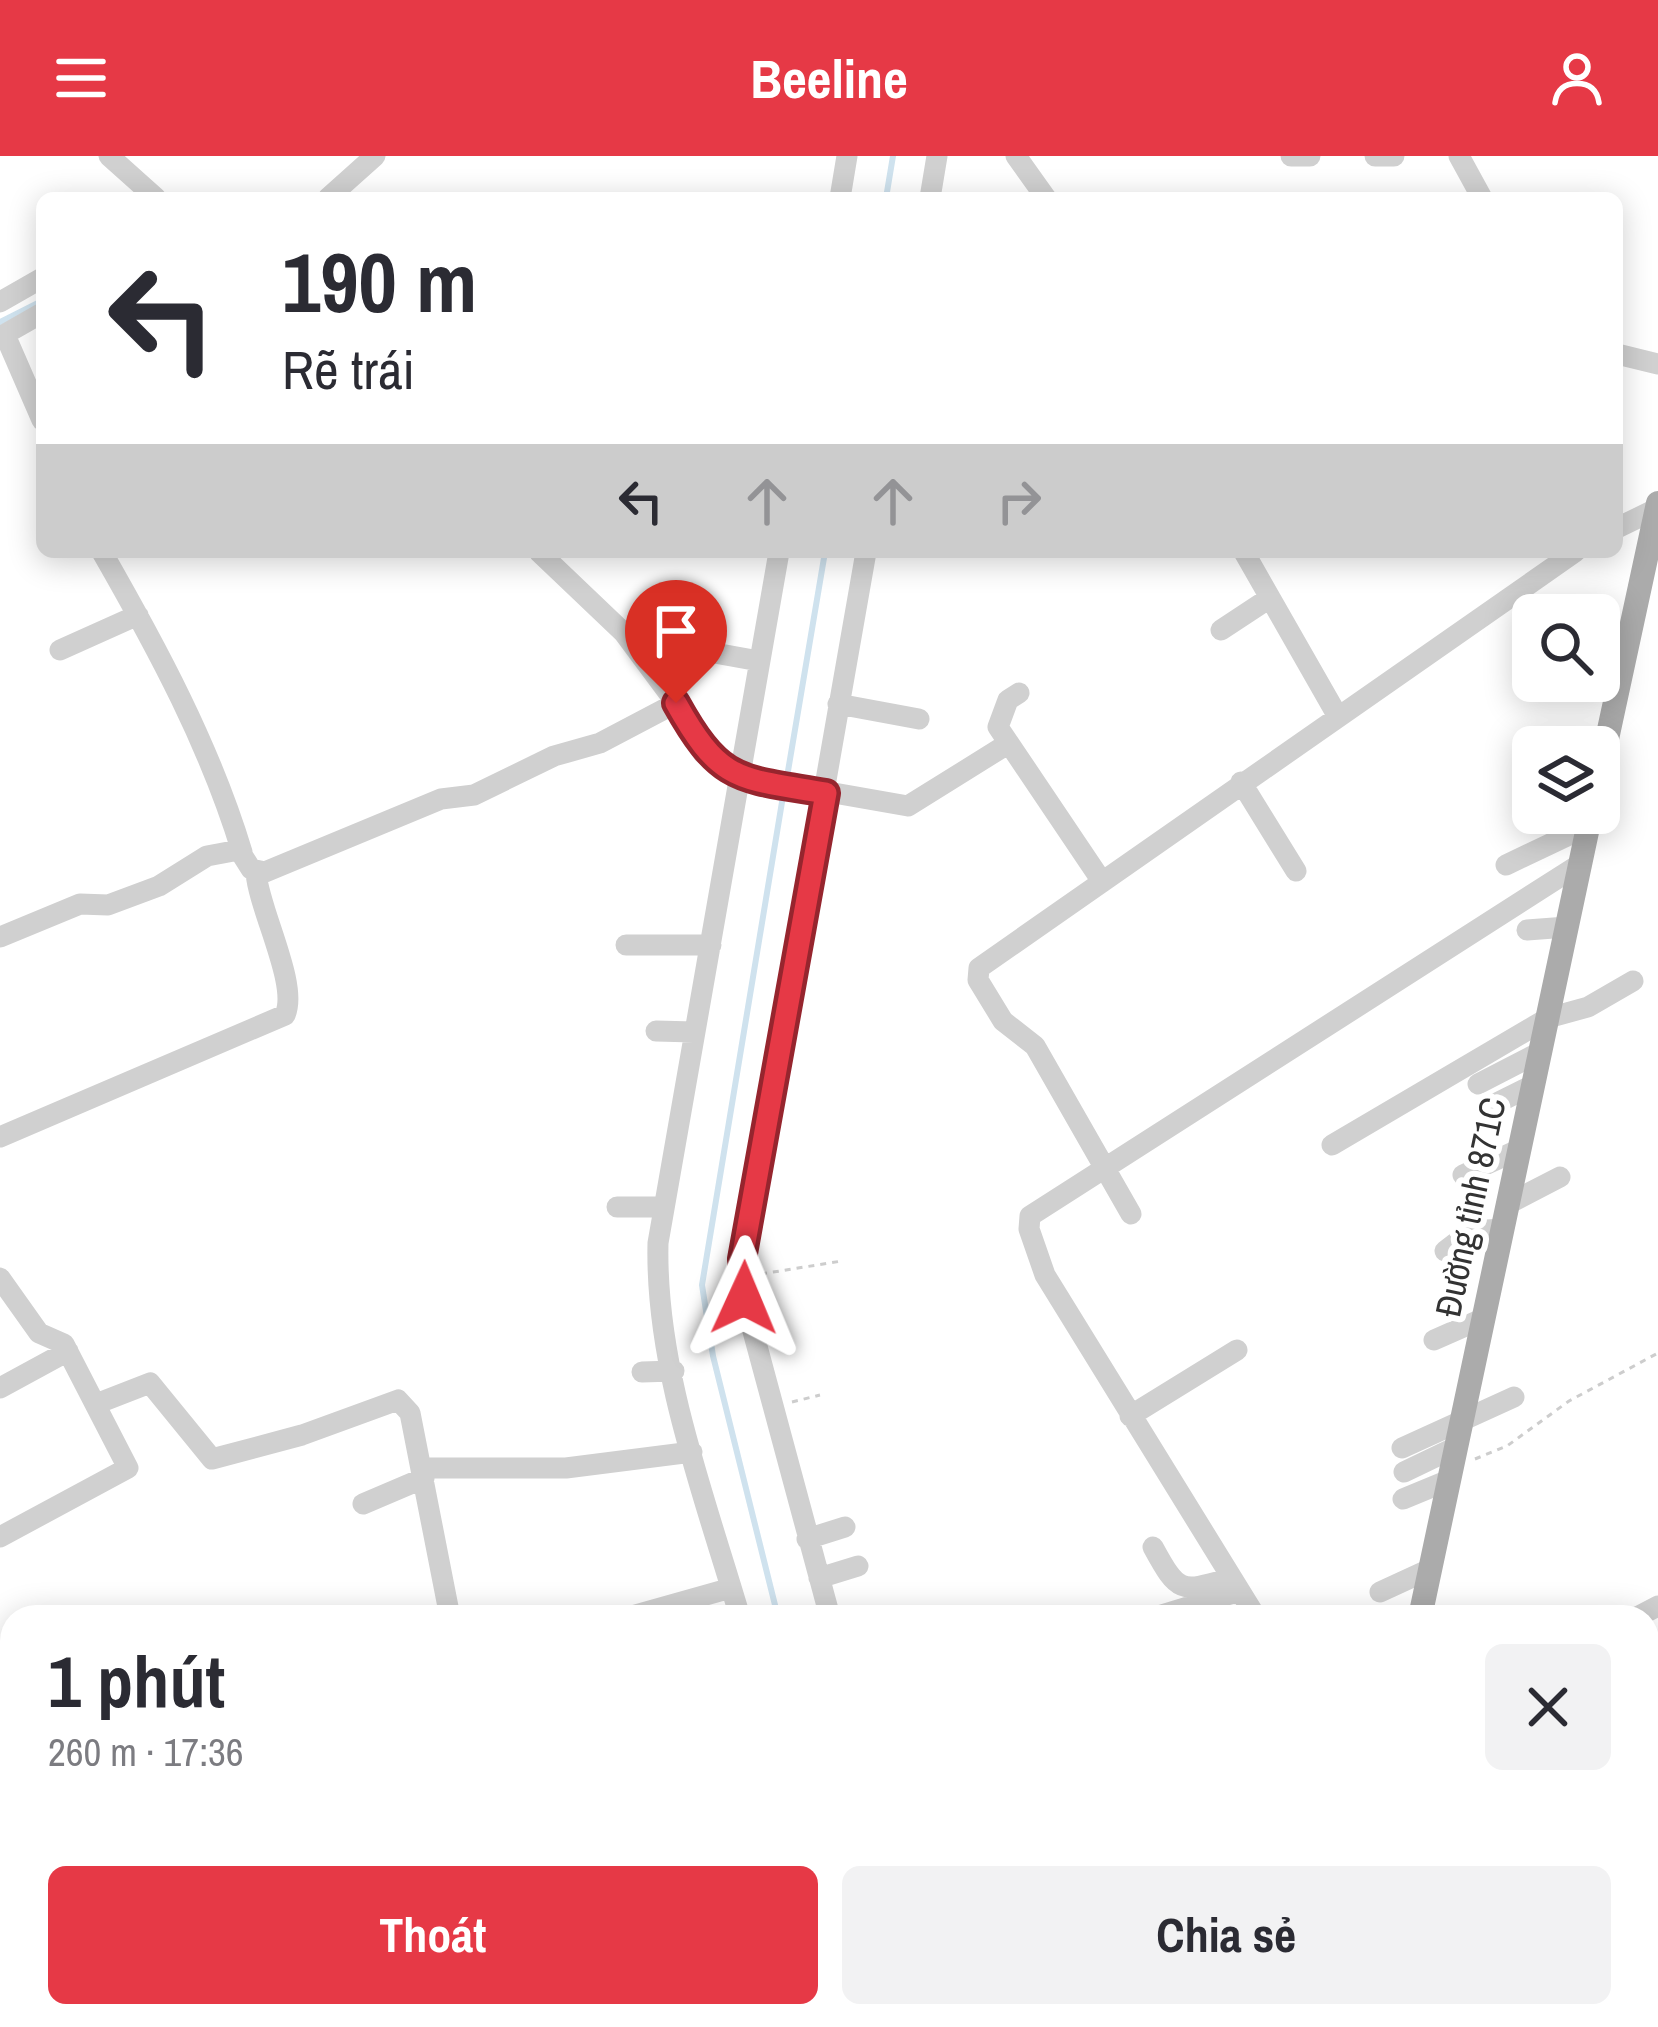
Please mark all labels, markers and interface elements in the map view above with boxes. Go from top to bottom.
text: Beeline [750,42,908,115]
icon: menu [48,45,114,111]
icon: person [1544,45,1610,111]
text: 190 m [282,225,477,338]
icon: left [84,240,240,396]
text: Rẽ trái [282,333,415,406]
icon: left [608,468,674,534]
icon: ahead [734,468,800,534]
icon: ahead [860,468,926,534]
icon: right [986,468,1052,534]
pin [625,580,727,703]
map controls [1512,594,1620,834]
button: search [1512,594,1620,702]
icon: arrive [643,598,709,664]
button: layers [1512,726,1620,834]
street label: Đường tỉnh 871C [1423,1093,1517,1321]
position arrow [681,1235,807,1361]
text: 1 phút [48,1632,225,1729]
button: close [1485,1644,1611,1770]
text: 260 m · 17:36 [48,1726,244,1778]
button: Thoát [48,1866,818,2004]
button: Chia sẻ [842,1866,1611,2004]

